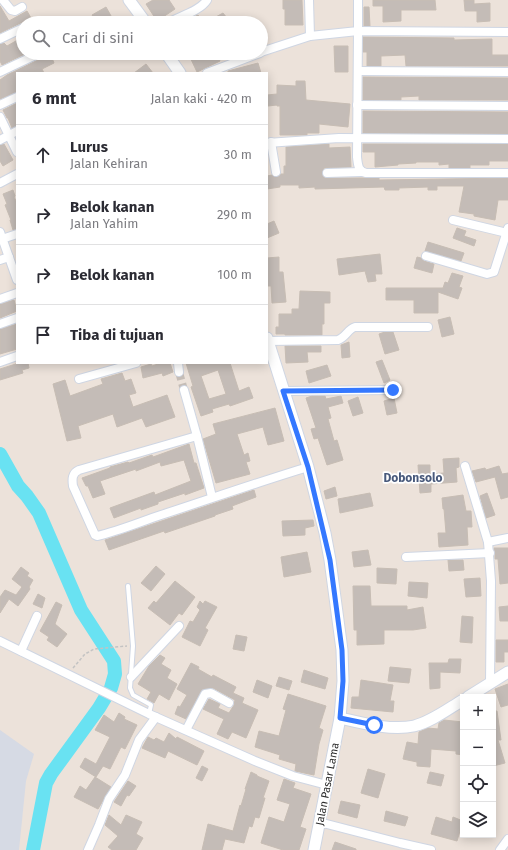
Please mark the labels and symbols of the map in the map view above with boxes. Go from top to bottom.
route end [384,381,402,399]
district label: Dobonsolo [383,471,443,485]
route start [365,716,383,734]
street label: Jalan Pasar Lama [313,741,342,827]

